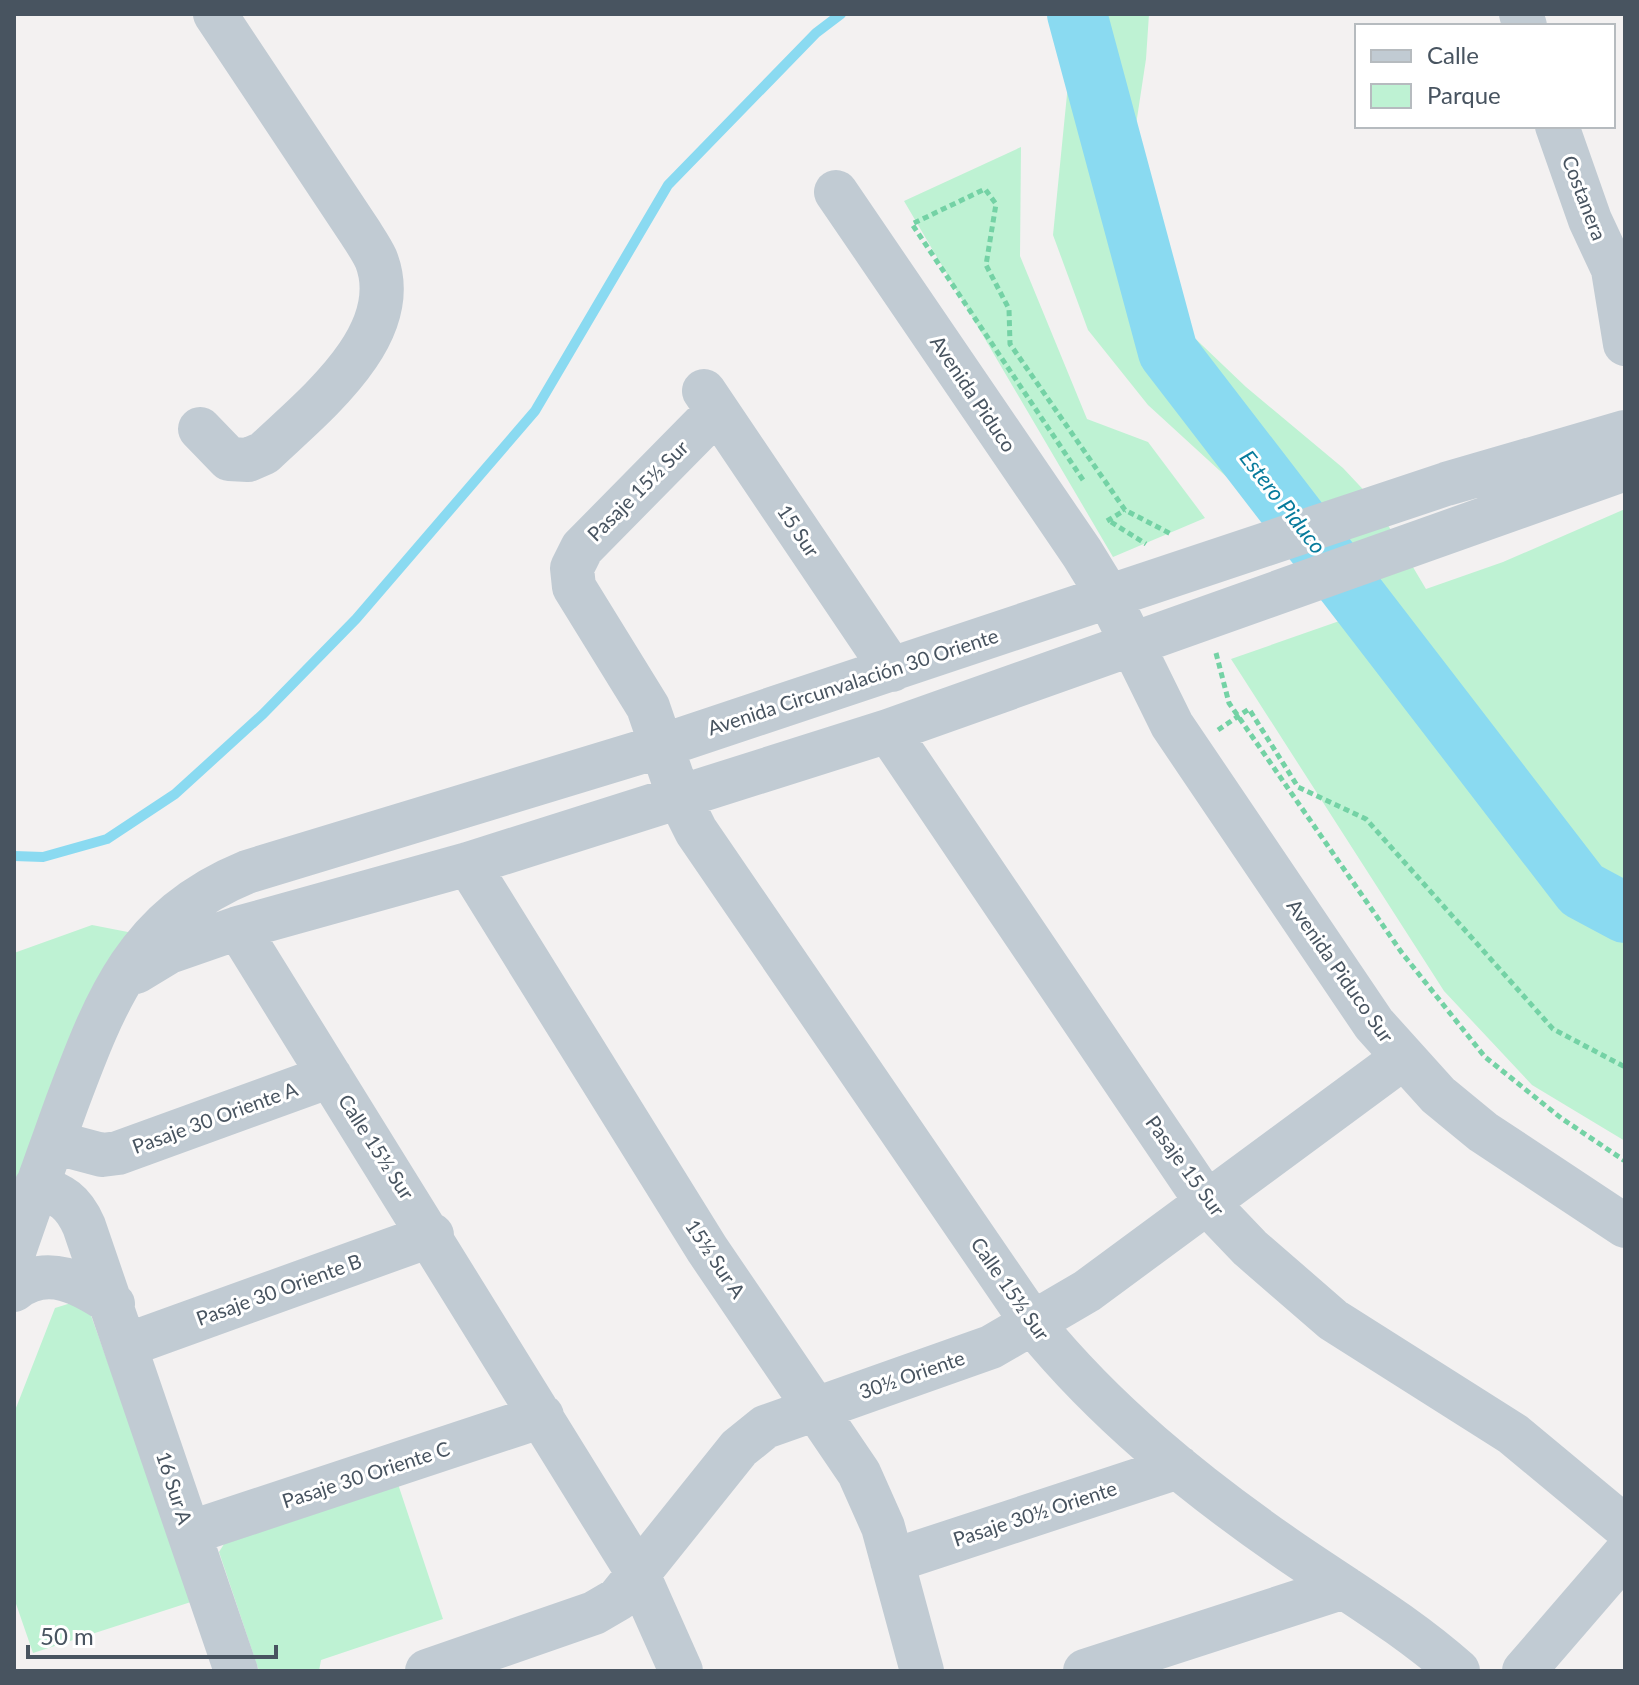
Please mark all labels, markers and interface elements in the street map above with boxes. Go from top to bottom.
legend [1355,24,1615,128]
text: Calle [1427,40,1479,69]
text: Parque [1427,80,1501,109]
street label: Costanera [1558,152,1612,244]
street label: Avenida Piduco [926,331,1022,456]
street label: Pasaje 15½ Sur [582,434,693,546]
water label: Estero Piduco [1235,444,1332,559]
street label: 15 Sur [773,500,825,562]
street label: Avenida Circunvalación 30 Oriente [704,623,1001,739]
street label: Avenida Piduco Sur [1282,894,1400,1047]
street label: Pasaje 30 Oriente A [129,1076,301,1158]
street label: Calle 15½ Sur [334,1089,420,1204]
street label: Pasaje 15 Sur [1141,1111,1231,1221]
street label: 15½ Sur A [681,1215,751,1303]
street label: Calle 15½ Sur [966,1232,1056,1345]
street label: Pasaje 30 Oriente B [193,1248,365,1330]
street label: 30½ Oriente [856,1345,968,1403]
street label: Pasaje 30 Oriente C [279,1436,452,1512]
street label: 16 Sur A [152,1448,198,1527]
street label: Pasaje 30½ Oriente [950,1475,1120,1551]
scale bar [28,1609,276,1659]
text: 50 m [40,1621,94,1650]

